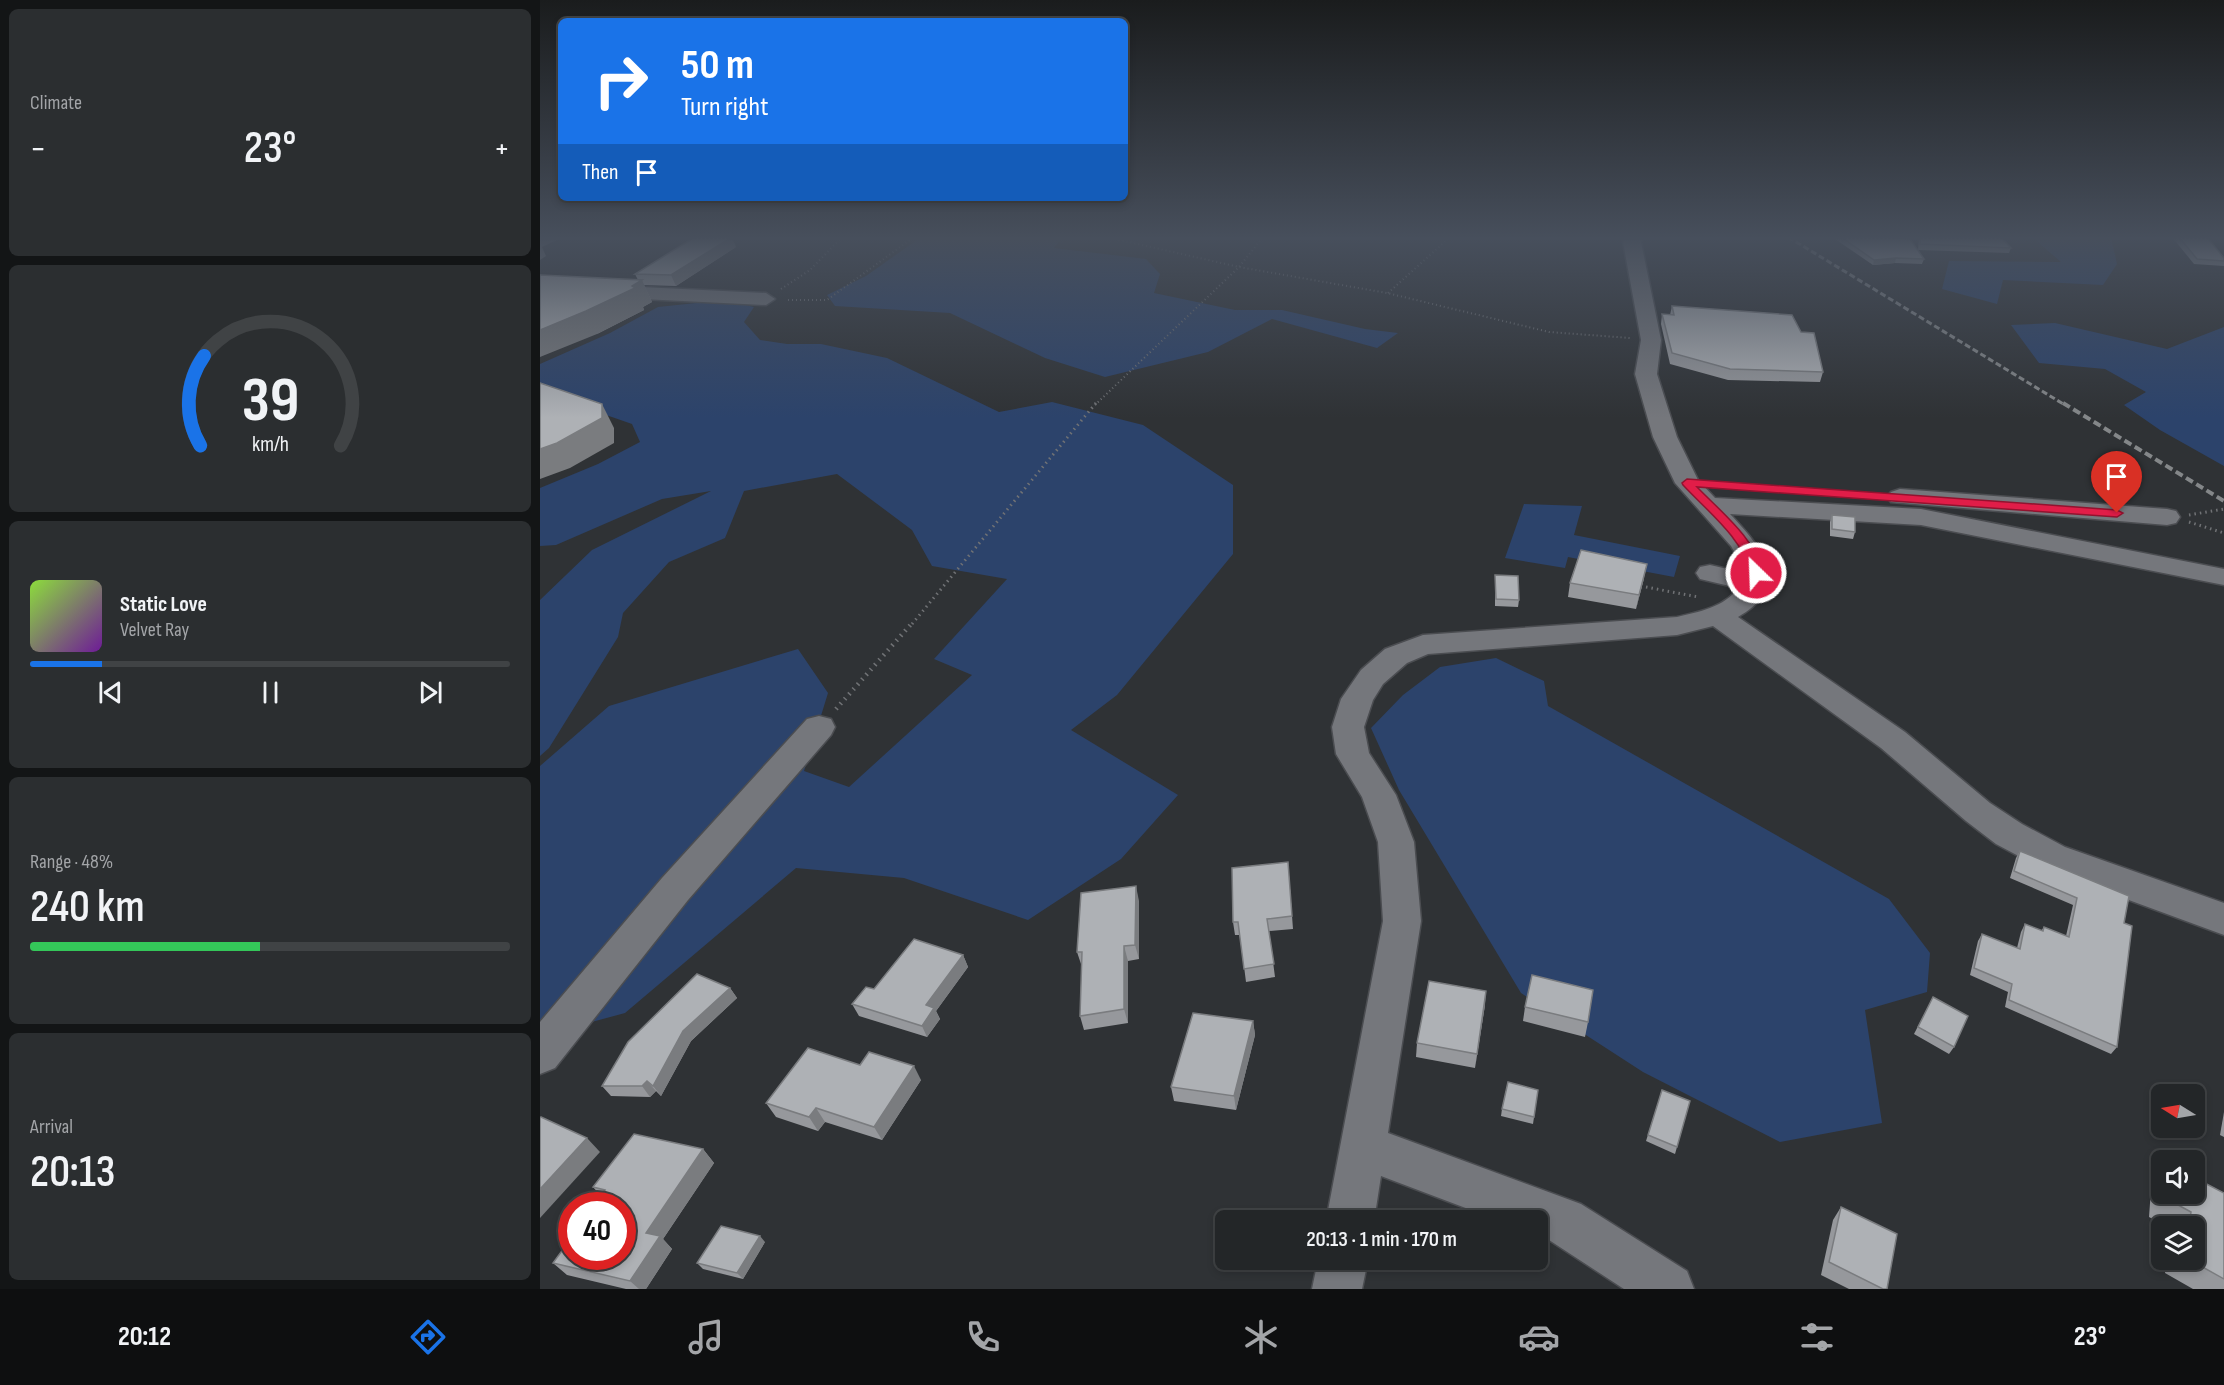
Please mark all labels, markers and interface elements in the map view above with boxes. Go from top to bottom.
text: 50 m [681,40,754,91]
icon: right [582,42,660,120]
text: Climate [30,91,82,115]
text: Turn right [681,91,768,123]
text: 23° [244,121,296,176]
text: − [30,129,46,169]
text: + [494,129,510,169]
icon: arrive [630,156,663,189]
text: Then [582,159,618,186]
text: 39 [241,364,299,439]
text: km/h [251,432,289,457]
pin [2091,451,2142,513]
icon: arrive [2100,460,2133,493]
position arrow [1724,541,1788,605]
text: Static Love [120,591,207,618]
text: Velvet Ray [120,618,189,642]
icon: previous [94,676,127,709]
icon: pause [254,676,287,709]
icon: next [414,676,447,709]
text: Range · 48% [30,850,113,874]
text: 240 km [30,880,145,935]
north arrow [2151,1084,2205,1138]
map controls [2151,1084,2205,1270]
text: Arrival [30,1115,73,1139]
text: 20:13 [30,1145,115,1200]
button: sound [2151,1150,2205,1204]
speed limit sign: 40 [558,1192,636,1270]
button: layers [2151,1216,2205,1270]
text: 20:13 · 1 min · 170 m [1306,1226,1457,1253]
icon: directions [407,1316,449,1358]
icon: music [685,1316,727,1358]
icon: phone [962,1316,1004,1358]
icon: climate [1240,1316,1282,1358]
icon: car [1518,1316,1560,1358]
icon: filters [1796,1316,1838,1358]
text: 20:12 [118,1321,171,1353]
text: 23° [2074,1321,2106,1353]

